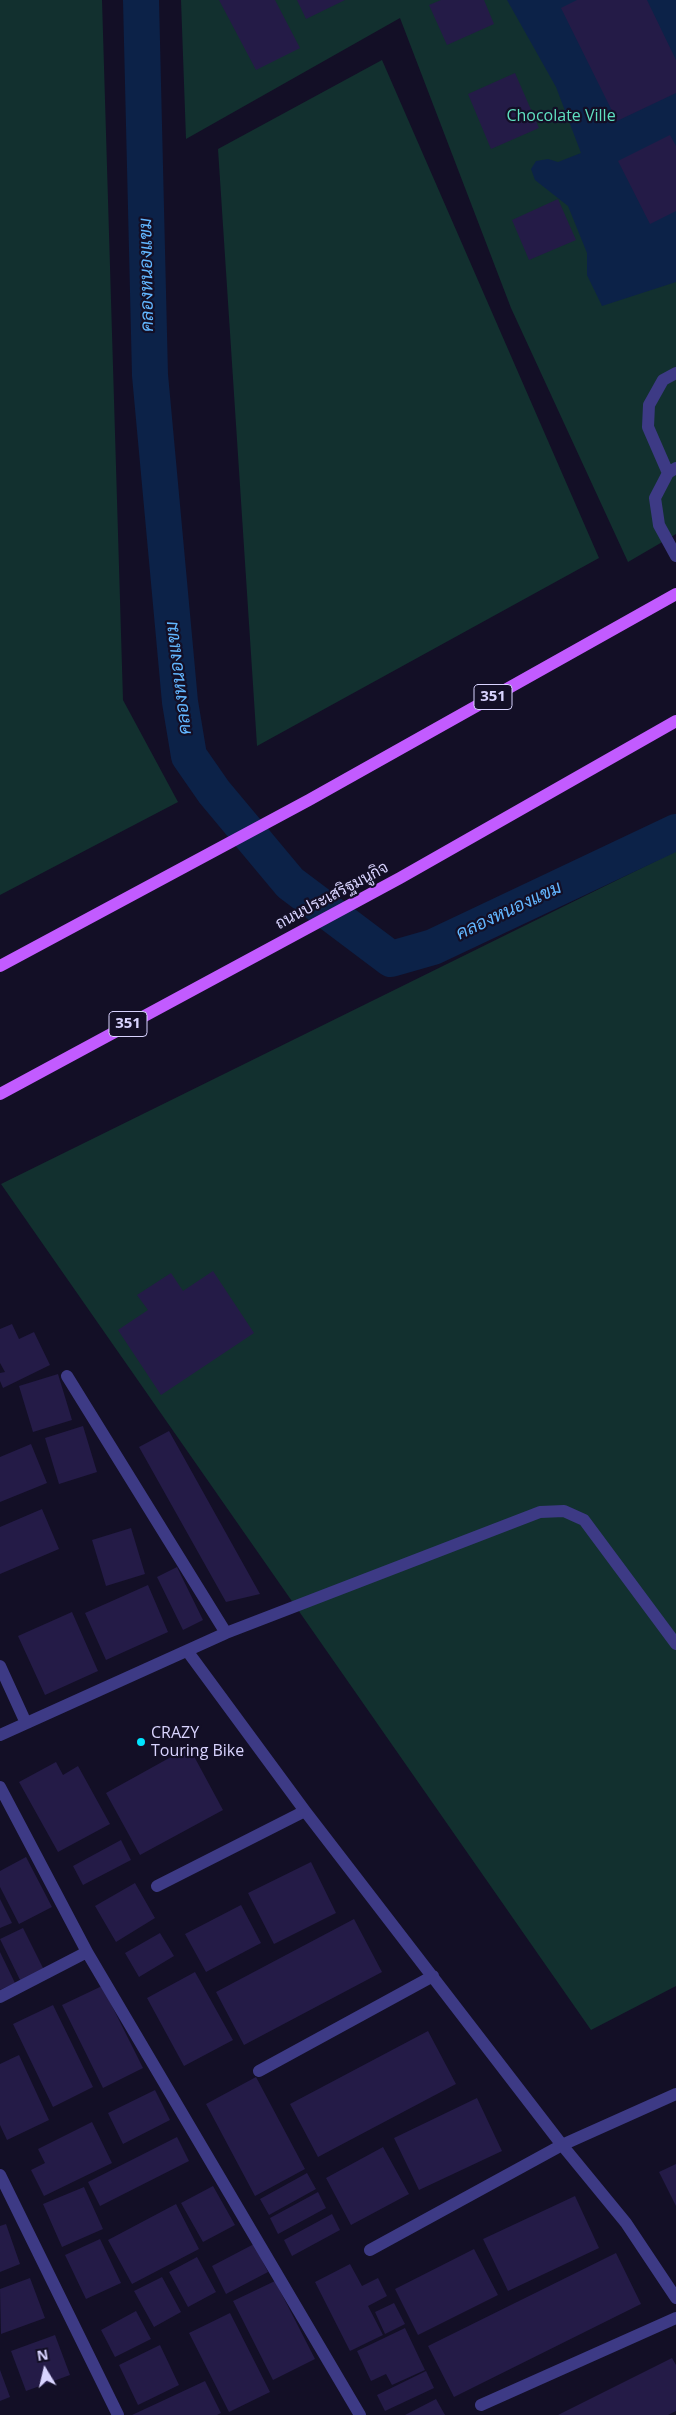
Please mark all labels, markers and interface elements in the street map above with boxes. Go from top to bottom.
park label: Chocolate Ville [506,106,616,126]
water label: คลองหนองแขม [135,218,159,332]
water label: คลองหนองแขม [161,620,197,736]
road number: 351 [474,684,512,710]
street label: ถนนประเสริฐมนูกิจ [272,858,392,934]
water label: คลองหนองแขม [453,877,565,945]
road number: 351 [109,1012,147,1036]
place label: CRAZY Touring Bike [151,1723,244,1761]
marker: CRAZY Touring Bike [135,1736,147,1748]
text: N [35,2344,50,2365]
north arrow [20,2345,70,2395]

